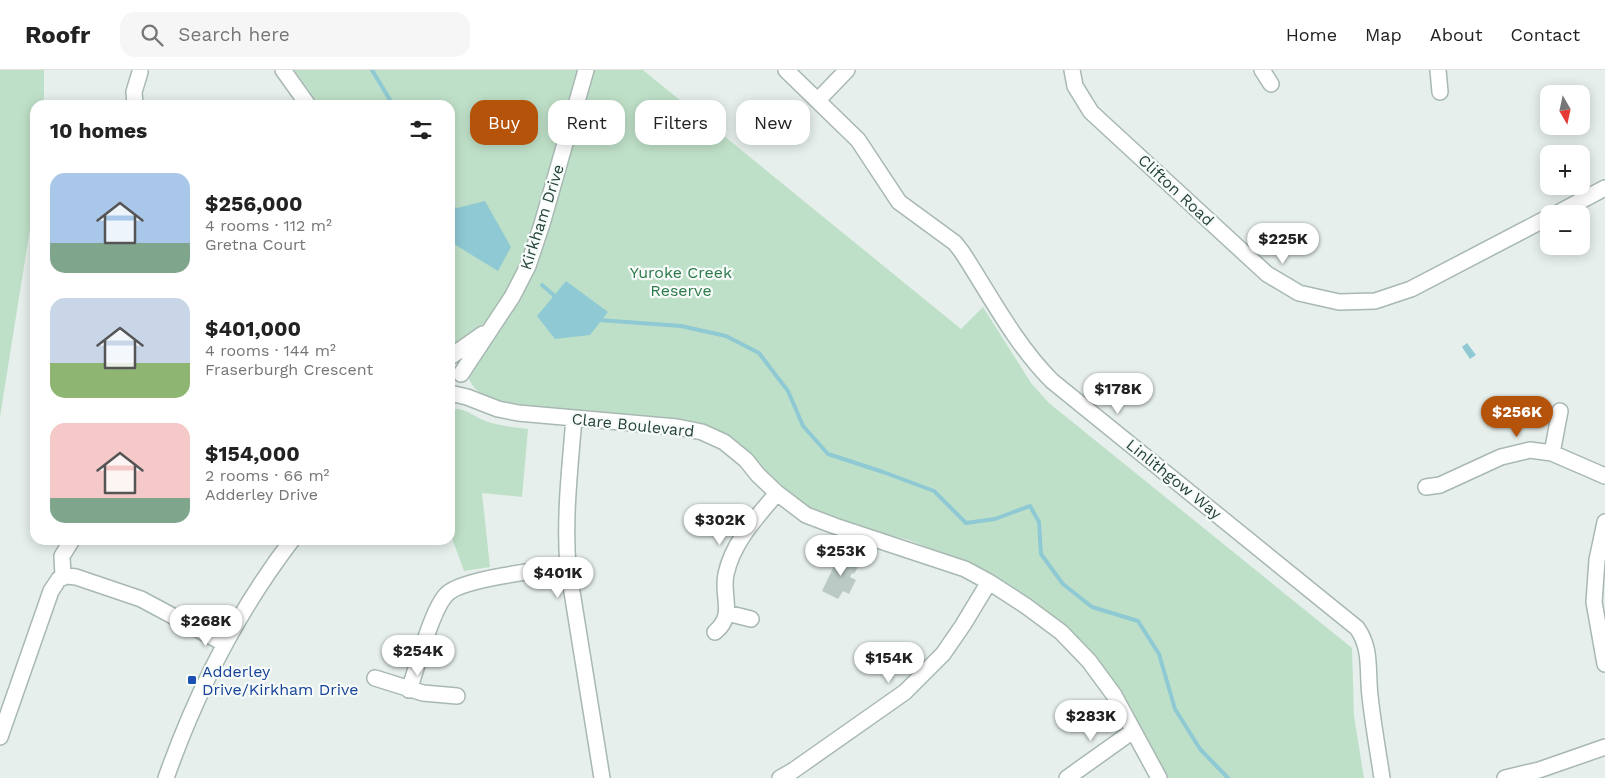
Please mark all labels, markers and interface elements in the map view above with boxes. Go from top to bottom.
search box [120,12,470,57]
text: Roofr [25,21,90,49]
icon: search [138,21,166,49]
text: Search here [178,23,290,46]
text: Home [1286,24,1337,45]
text: Map [1365,24,1402,45]
text: About [1430,24,1482,45]
text: Contact [1510,24,1580,45]
north arrow [1540,85,1590,135]
map controls [1540,85,1590,255]
chip: Buy [470,100,538,145]
chip: Rent [548,100,625,145]
chip: Filters [635,100,726,145]
chip: New [736,100,810,145]
icon: filters [407,116,435,144]
text: 10 homes [50,118,147,143]
button: + [1540,145,1590,195]
street label: Clifton Road [1134,150,1218,230]
street label: Kirkham Drive [516,162,568,272]
text: $256,000 [205,191,303,216]
icon: home [90,193,150,253]
button: − [1540,205,1590,255]
text: 4 rooms · 112 m² [205,216,332,235]
pin: $225K [1248,222,1318,265]
text: $225K [1258,229,1308,248]
text: Gretna Court [205,235,306,254]
park label: Yuroke Creek Reserve [630,263,732,300]
text: $401,000 [205,316,301,341]
icon: home [90,318,150,378]
text: 4 rooms · 144 m² [205,341,336,360]
text: Fraserburgh Crescent [205,360,373,379]
pin: $178K [1083,372,1153,415]
text: $178K [1094,379,1142,398]
pin: $256K [1482,396,1552,438]
text: $256K [1492,402,1542,421]
street label: Clare Boulevard [571,409,695,441]
street label: Linlithgow Way [1123,435,1226,524]
text: $154,000 [205,441,300,466]
icon: home [90,443,150,503]
text: 2 rooms · 66 m² [205,466,329,485]
text: Adderley Drive [205,485,318,504]
pin: $302K [685,504,755,546]
text: $302K [695,510,745,529]
pin: $253K [806,534,876,577]
text: $253K [816,541,866,560]
pin: $401K [523,556,593,599]
text: $401K [534,563,582,582]
pin: $268K [171,604,241,647]
text: $268K [181,611,231,630]
pin: $254K [383,634,453,677]
text: $254K [393,641,443,660]
pin: $154K [854,642,924,684]
text: $154K [865,648,913,667]
place label: Adderley Drive/Kirkham Drive [202,662,359,699]
marker: Adderley Drive/Kirkham Drive [186,674,198,686]
pin: $283K [1056,700,1126,742]
text: $283K [1066,706,1116,725]

